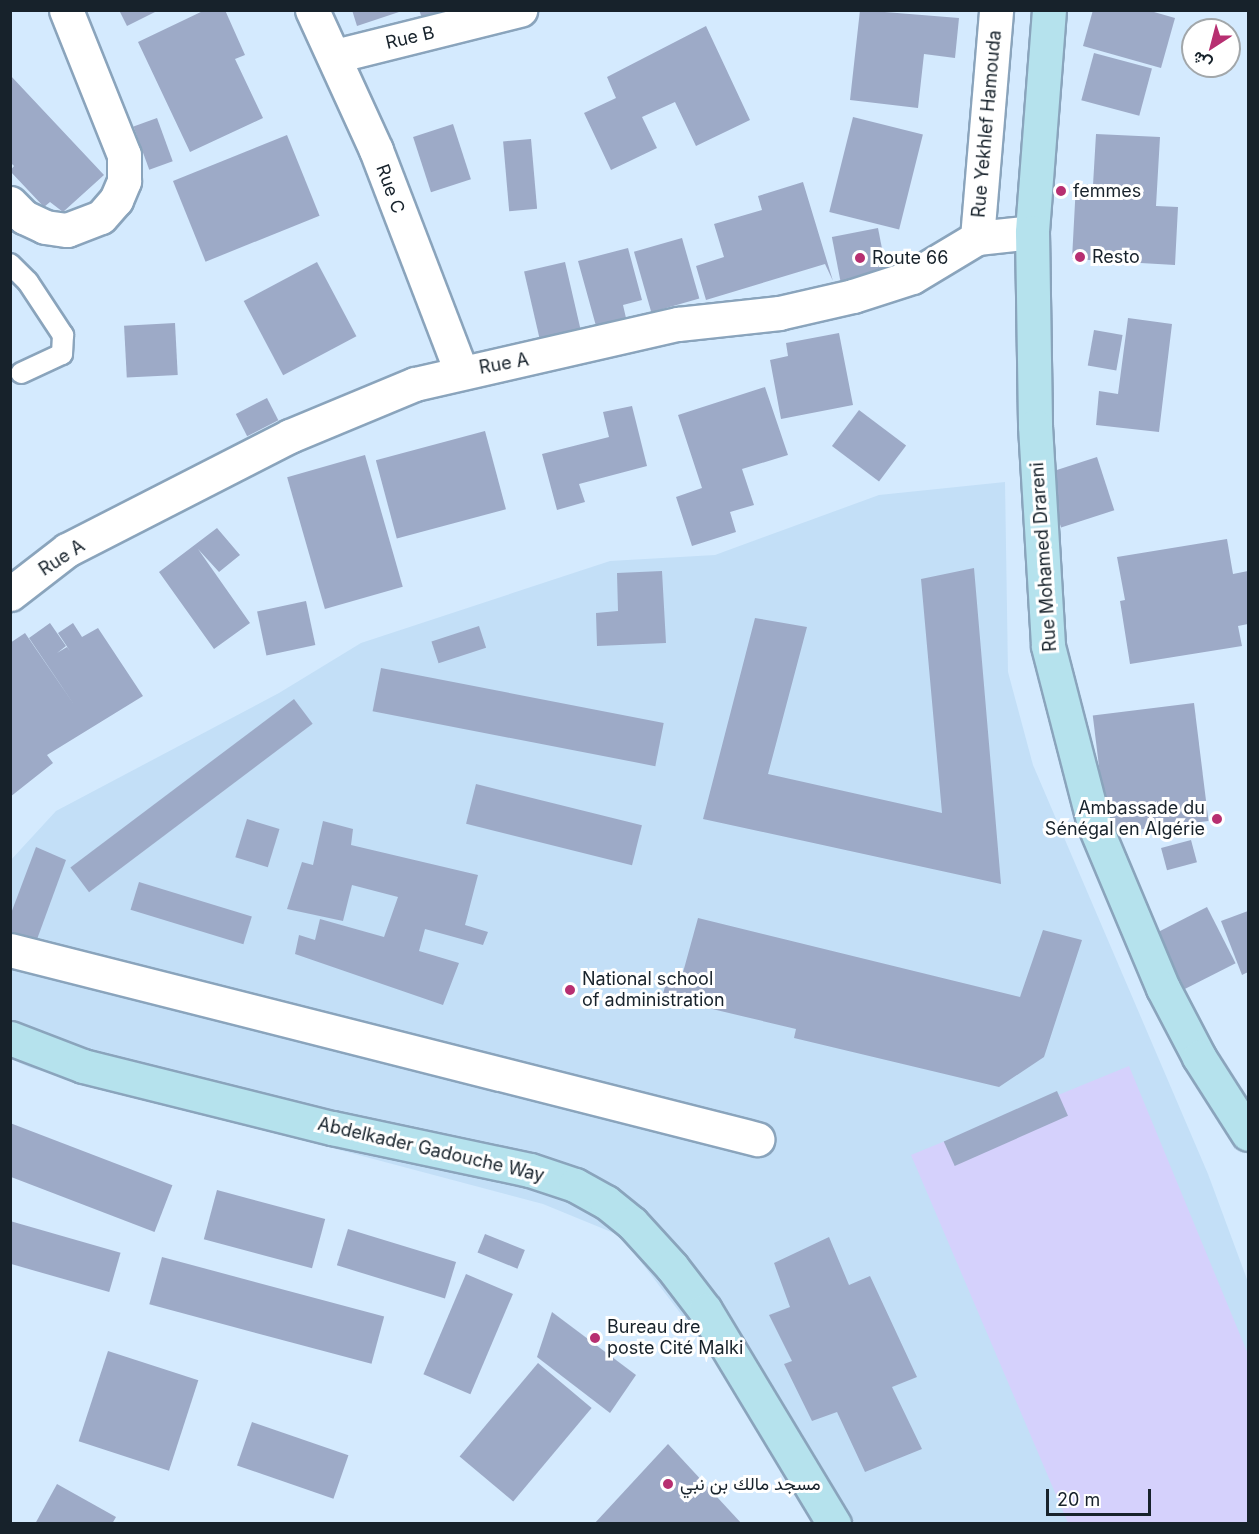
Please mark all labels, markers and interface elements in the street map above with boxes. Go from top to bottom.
north arrow [1181,18,1241,78]
street label: Rue B [383,22,437,54]
street label: Rue Yekhlef Hamouda [968,29,1006,219]
text: ش [1188,47,1215,75]
street label: Rue C [371,161,409,217]
place label: femmes [1073,180,1141,202]
marker: femmes [1054,184,1068,198]
place label: Resto [1092,246,1140,268]
place label: Route 66 [872,247,948,269]
marker: Resto [1073,250,1087,264]
marker: Route 66 [853,251,867,265]
street label: Rue A [477,349,531,379]
street label: Rue Mohamed Drareni [1027,462,1061,652]
street label: Rue A [35,535,89,581]
place label: Ambassade du Sénégal en Algérie [1045,798,1205,840]
marker: Ambassade du Sénégal en Algérie [1210,812,1224,826]
place label: National school of administration [582,969,725,1012]
marker: National school of administration [563,983,577,997]
street label: Abdelkader Gadouche Way [316,1113,546,1187]
place label: Bureau dre poste Cité Malki [607,1317,743,1360]
marker: Bureau dre poste Cité Malki [588,1331,602,1345]
place label: مسجد مالك بن نبي [680,1473,821,1495]
marker: مسجد مالك بن نبي [661,1477,675,1491]
scale bar [1049,1477,1154,1515]
text: 20 m [1057,1489,1100,1510]

